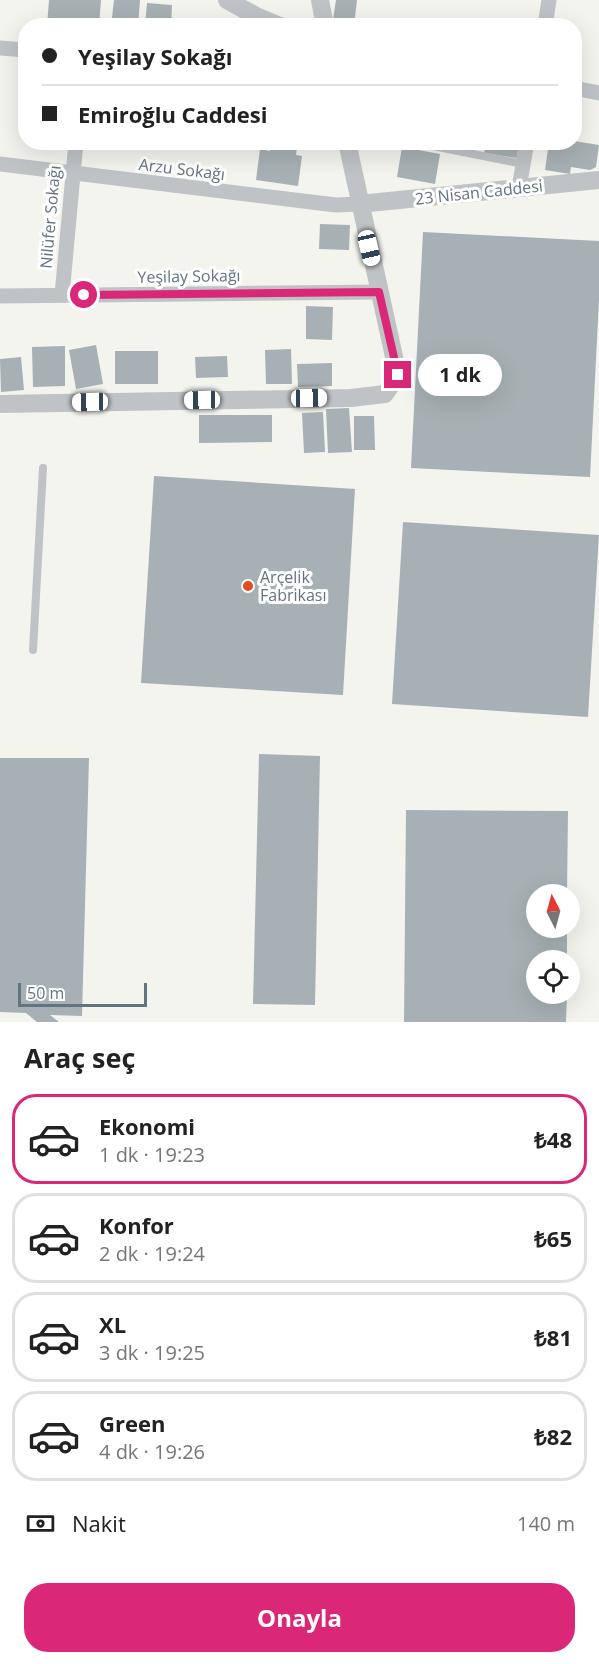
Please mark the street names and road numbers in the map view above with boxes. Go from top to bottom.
street label: Arzu Sokağı [138,153,226,185]
street label: Nilüfer Sokağı [35,165,65,269]
street label: 23 Nisan Caddesi [414,174,544,210]
street label: Yeşilay Sokağı [137,264,241,288]

